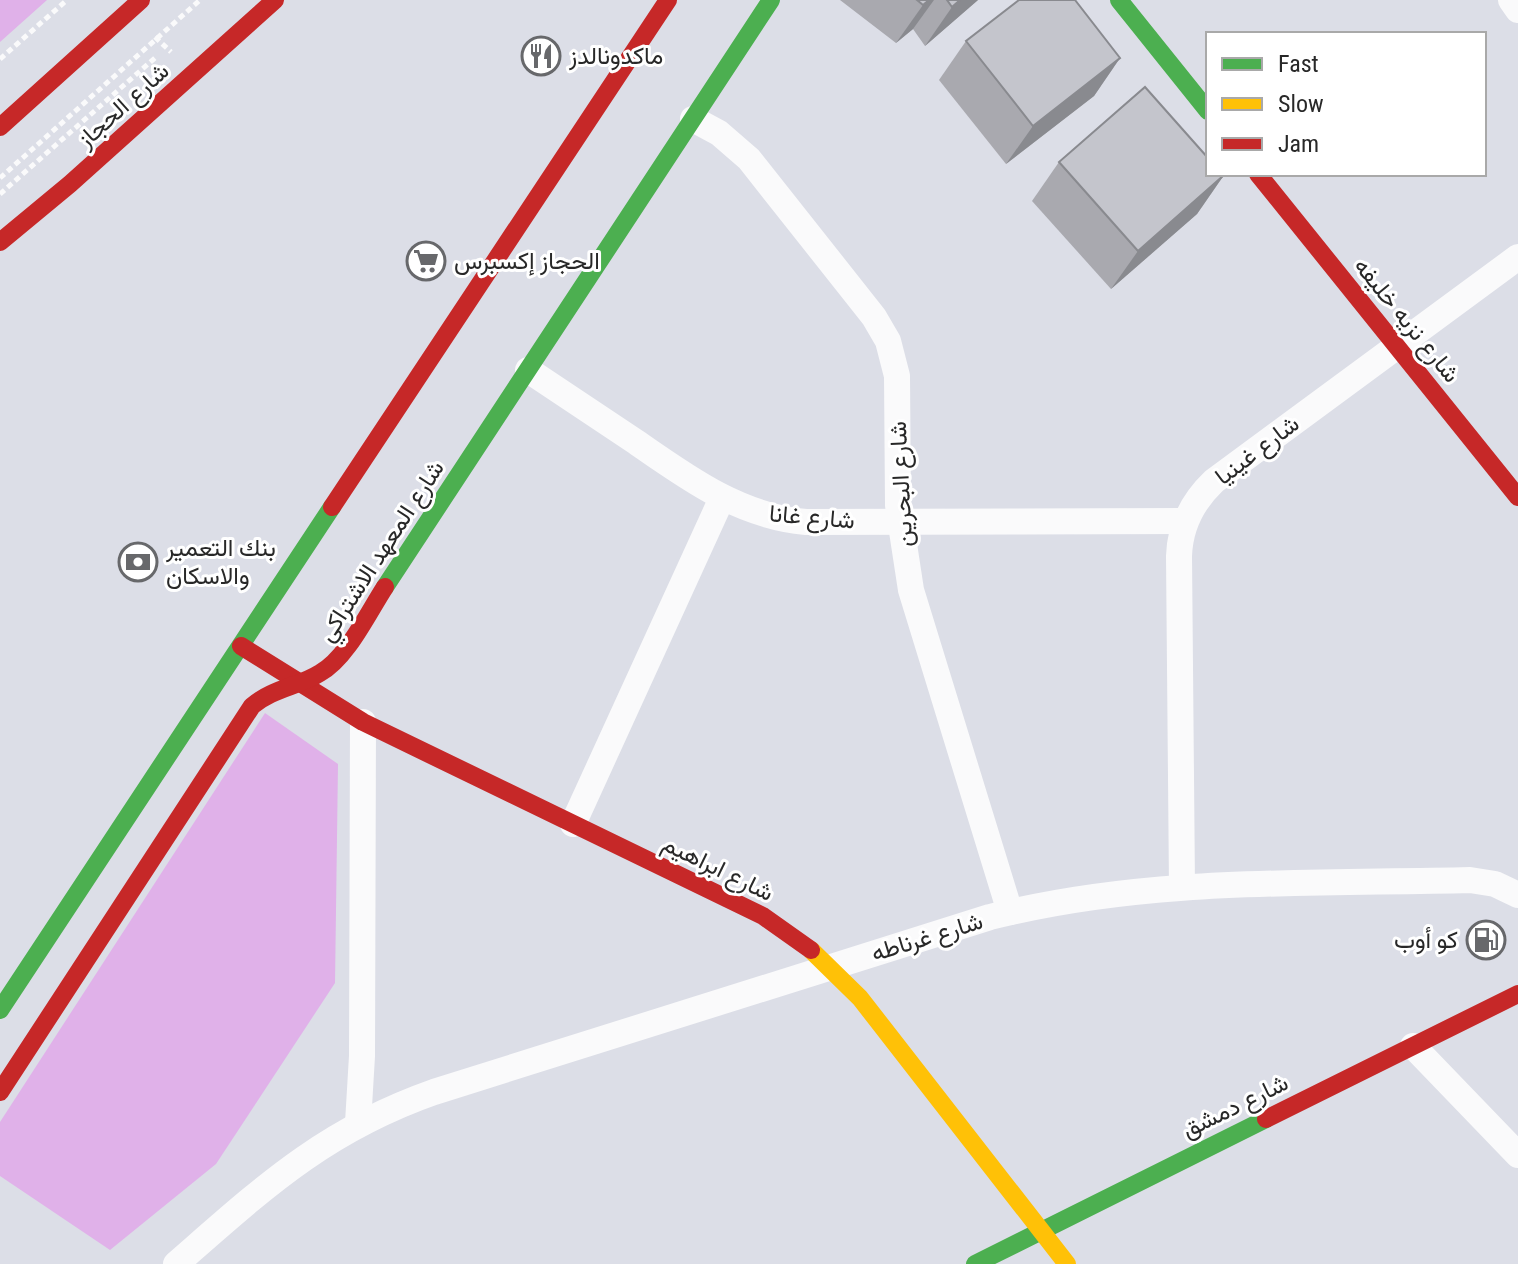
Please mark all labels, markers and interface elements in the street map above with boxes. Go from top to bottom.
legend [1206,32,1486,176]
restaurant icon: ماكدونالدز [520,35,562,77]
place label: ماكدونالدز [568,42,663,71]
text: Fast [1278,50,1319,78]
street label: شارع الحجاز [71,57,176,156]
text: Slow [1278,90,1324,118]
text: Jam [1278,130,1319,158]
supermarket icon: الحجاز إكسبرس [405,240,447,282]
place label: الحجاز إكسبرس [454,247,600,276]
street label: شارع نزيه خليفه [1347,252,1466,389]
street label: شارع غينيا [1209,409,1306,492]
street label: شارع البحرين [884,420,920,548]
street label: شارع المعهد الاشتراكي [312,455,454,649]
street label: شارع غانا [768,499,856,537]
place label: بنك التعمير والاسكان [165,534,276,591]
bank icon: بنك التعمير والاسكان [117,541,159,583]
street label: شارع ابراهيم [657,829,778,909]
street label: شارع غرناطه [868,907,987,969]
fuel station icon: كو أوب [1465,919,1507,961]
place label: كو أوب [1394,926,1458,955]
street label: شارع دمشق [1177,1068,1294,1146]

